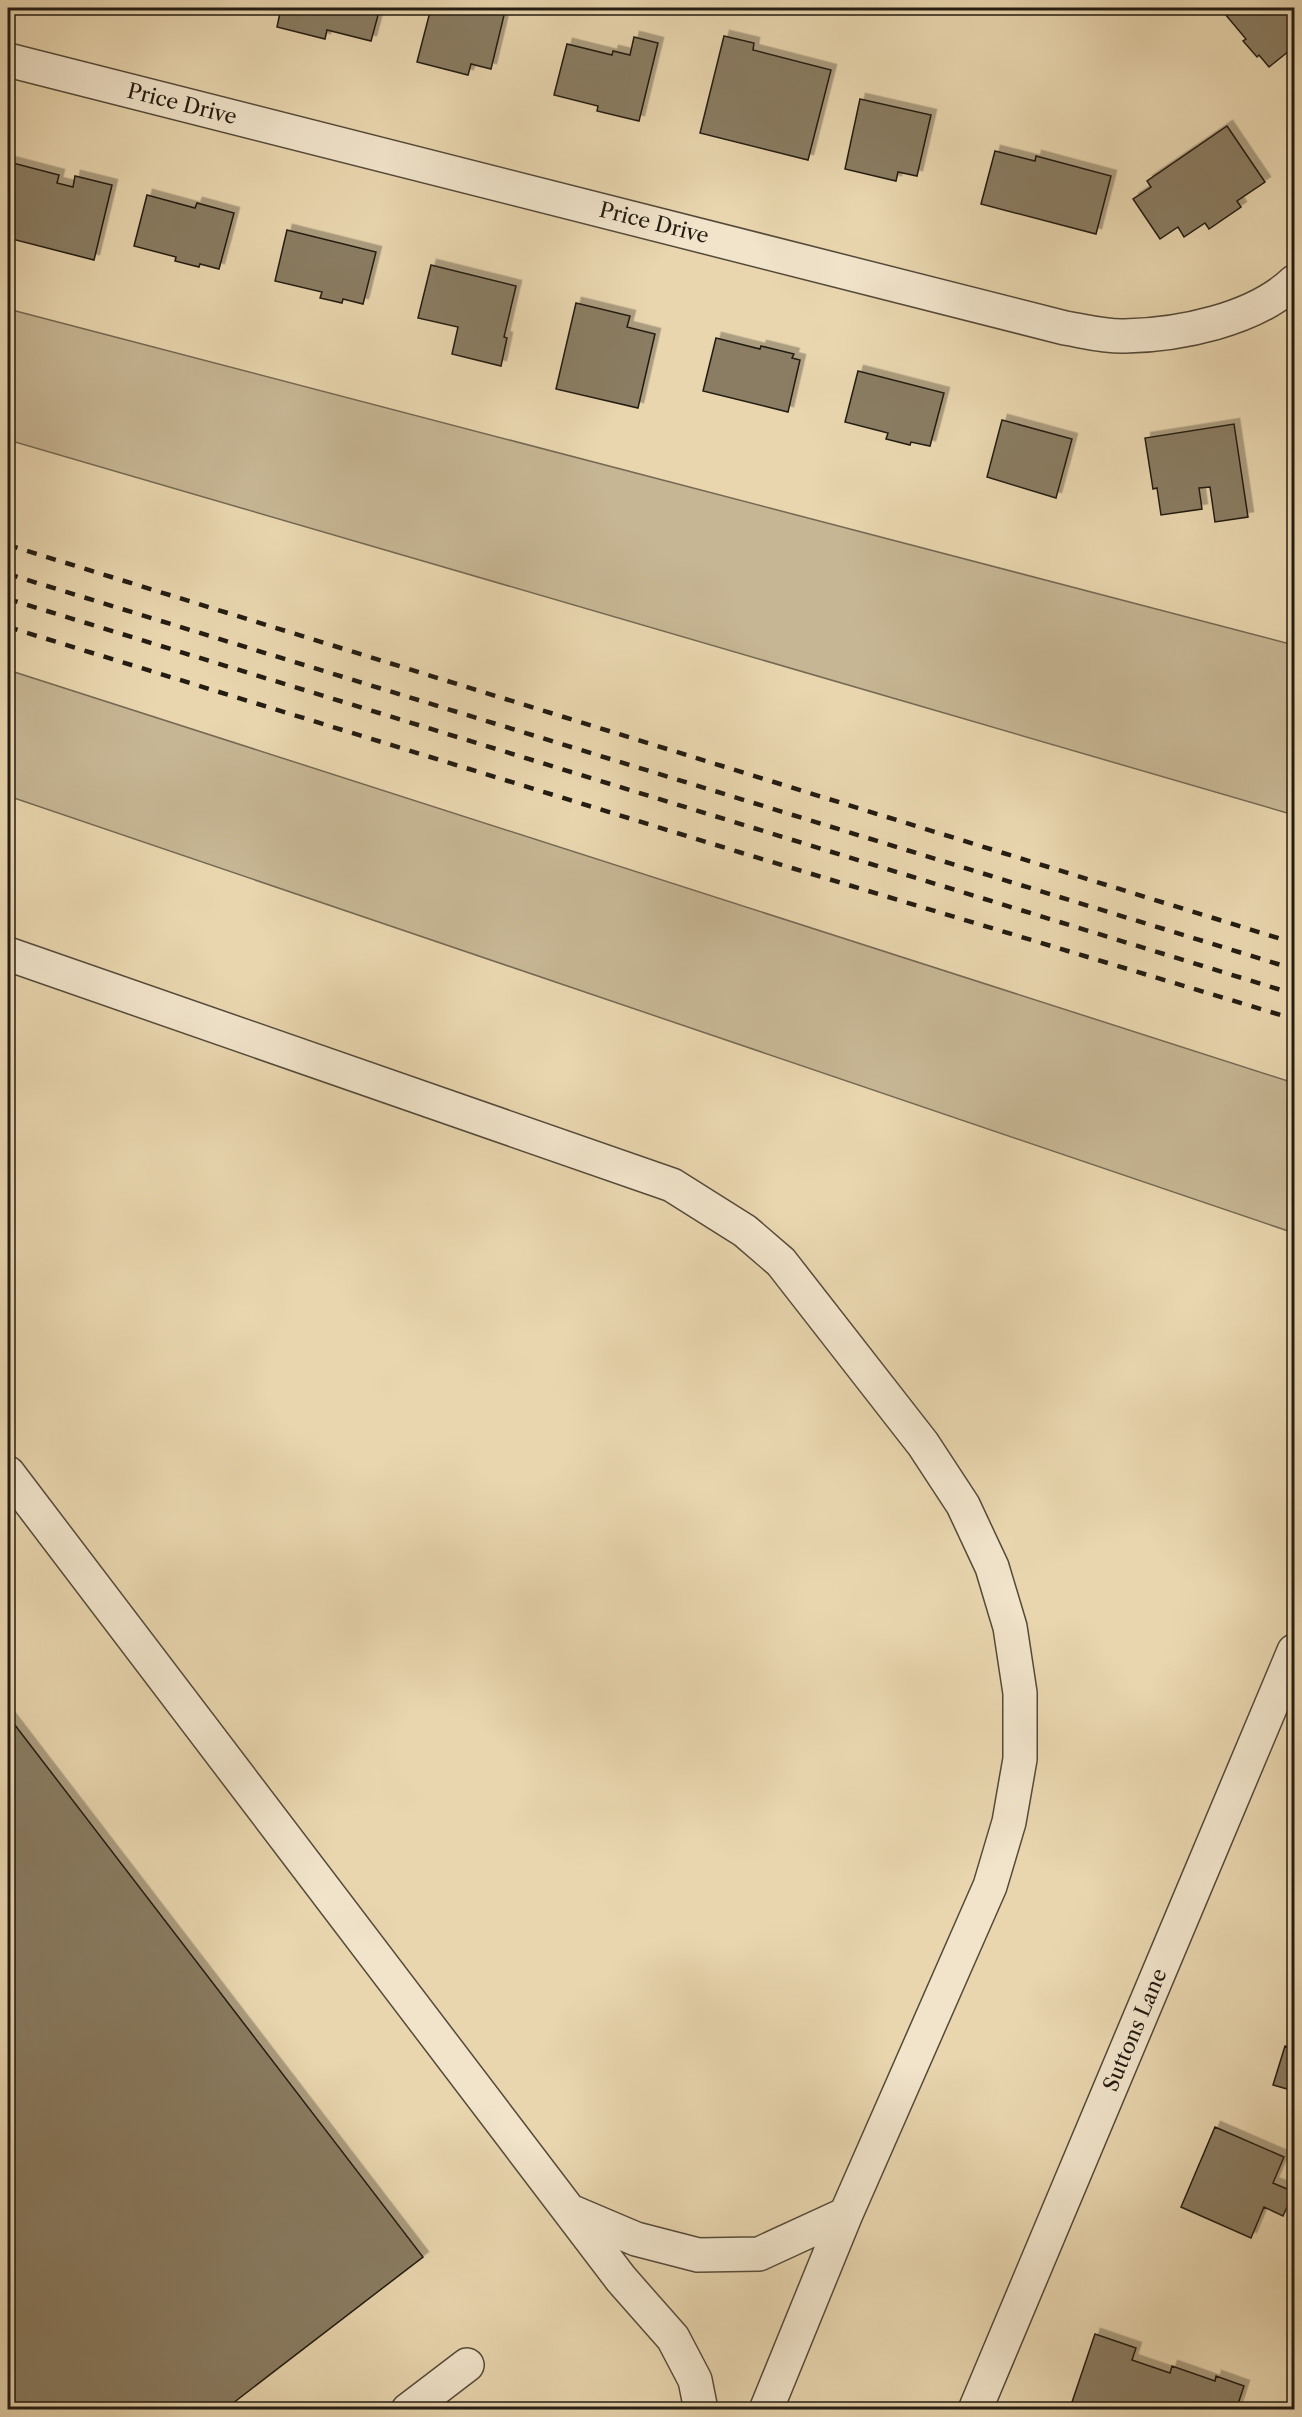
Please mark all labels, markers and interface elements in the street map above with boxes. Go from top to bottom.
street label: Price Drive [125,78,240,129]
street label: Price Drive [597,197,712,248]
street label: Suttons Lane [1097,1965,1172,2095]

